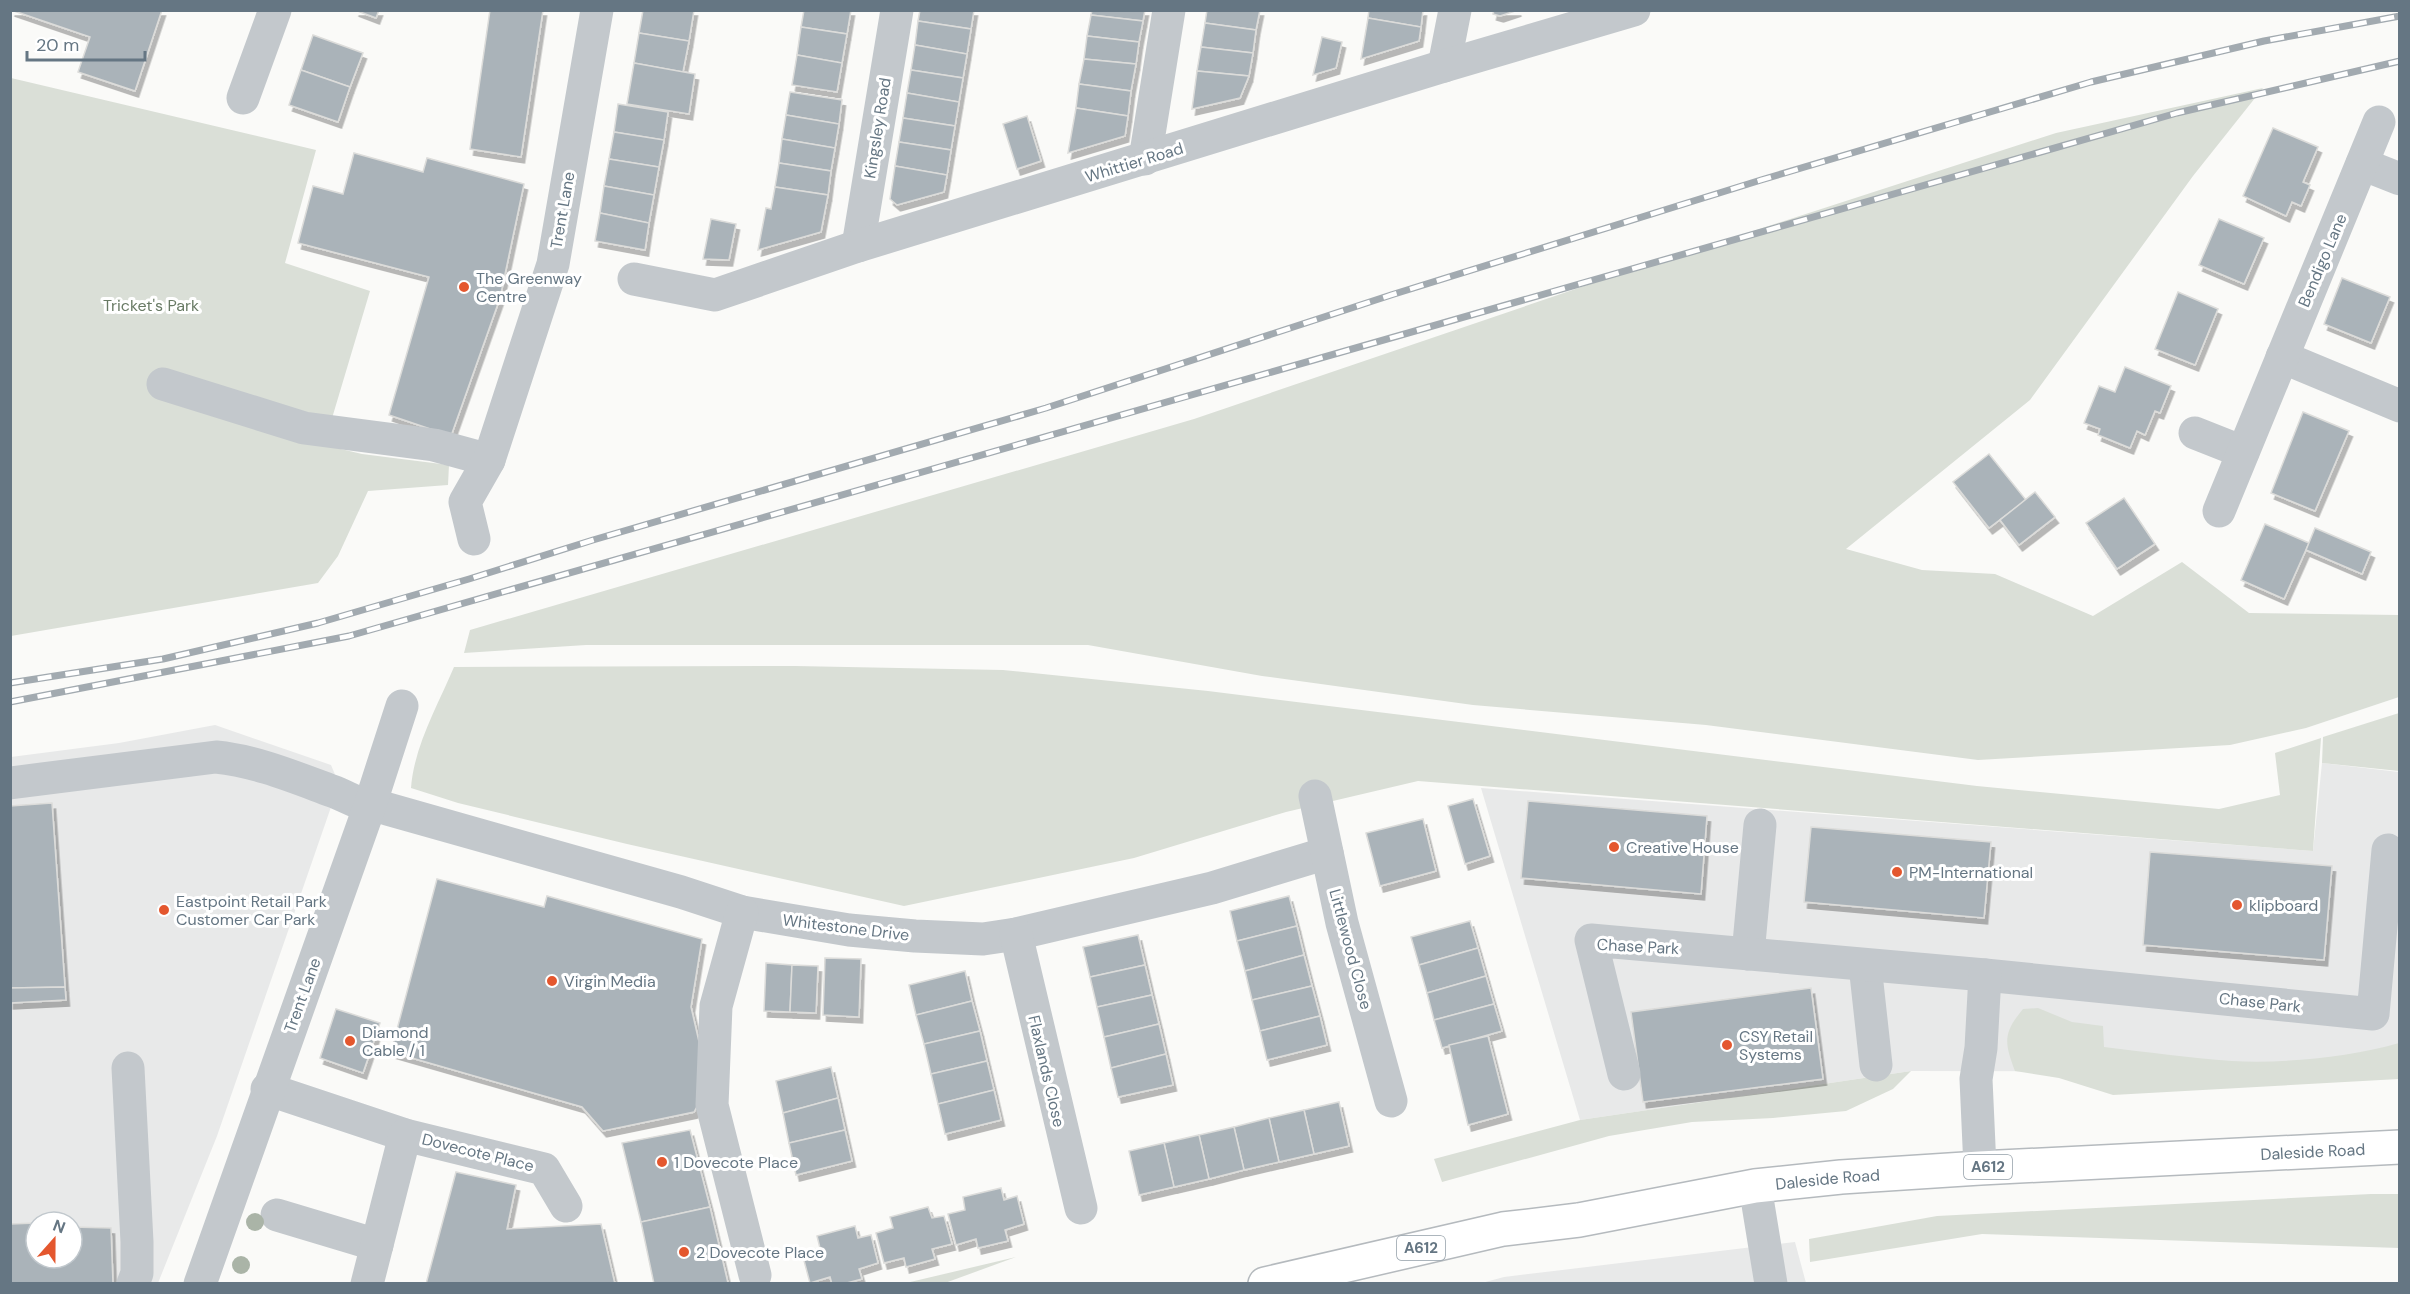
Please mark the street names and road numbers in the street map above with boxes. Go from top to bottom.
street label: Kingsley Road [859,76,896,180]
street label: Whittier Road [1083,138,1186,187]
street label: Trent Lane [545,170,580,250]
street label: Bendigo Lane [2293,210,2352,310]
street label: Littlewood Close [1324,887,1377,1012]
street label: Whitestone Drive [781,909,910,946]
street label: Chase Park [1596,934,1680,959]
street label: Trent Lane [279,955,326,1035]
street label: Chase Park [2218,988,2302,1017]
street label: Flaxlands Close [1023,1013,1070,1129]
street label: Dovecote Place [420,1128,536,1177]
street label: Daleside Road [2260,1139,2366,1165]
road number: A612 [1964,1155,2012,1179]
street label: Daleside Road [1774,1165,1881,1195]
road number: A612 [1397,1236,1445,1260]

